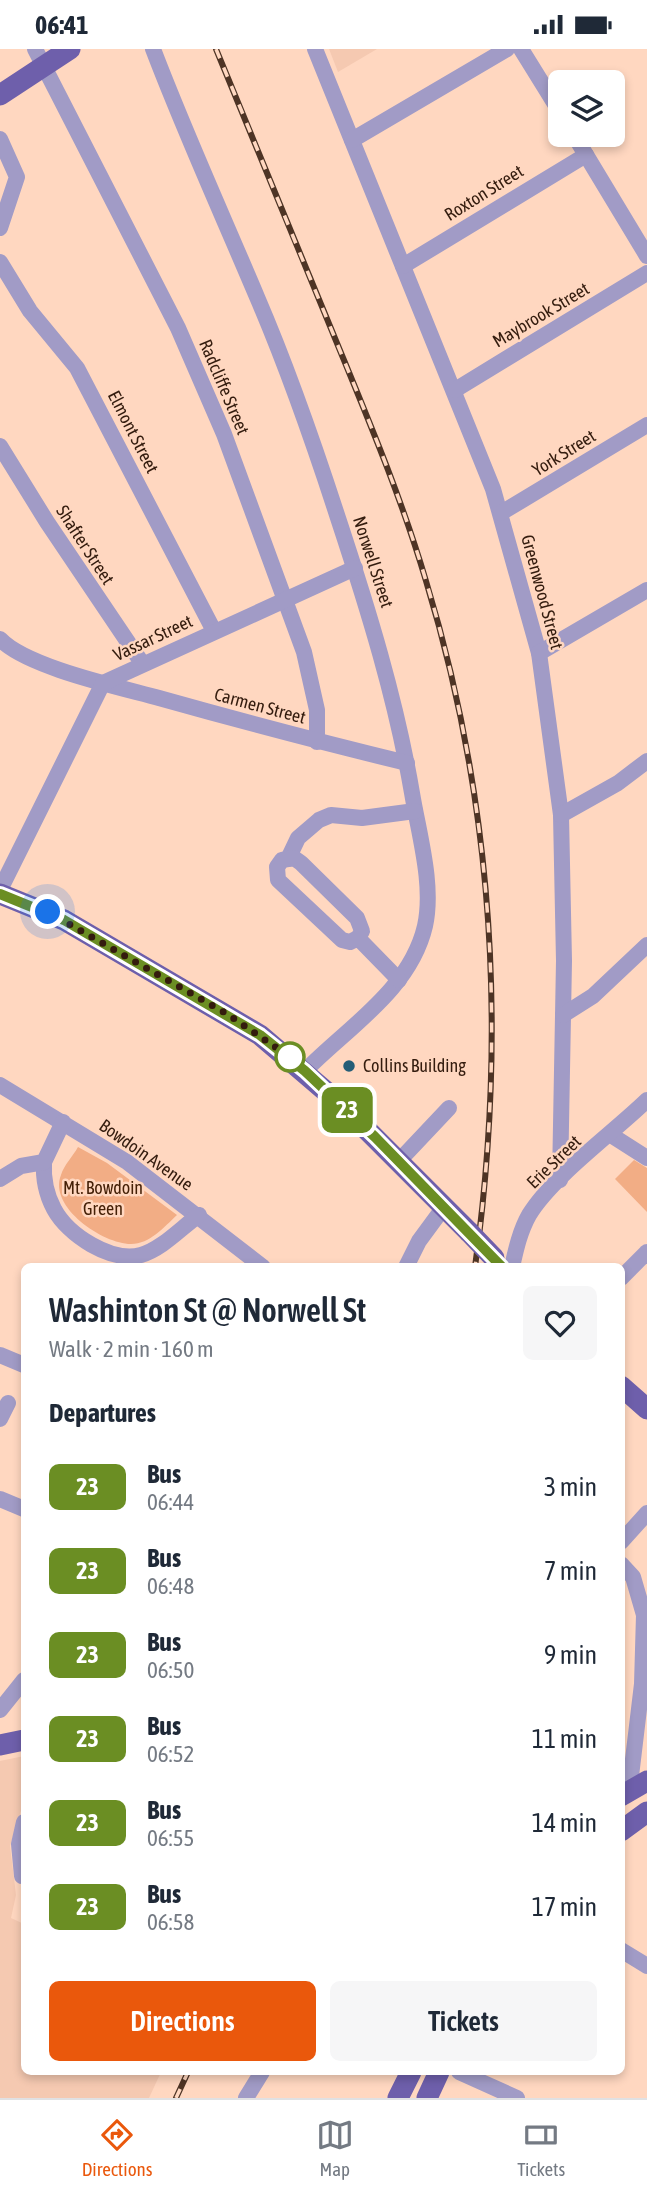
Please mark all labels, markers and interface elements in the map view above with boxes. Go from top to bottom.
text: 06:41 [35,10,89,40]
map controls [548,70,625,147]
button: layers [548,70,625,147]
street label: Roxton Street [441,160,527,225]
street label: Maybrook Street [489,278,593,352]
street label: Radcliffe Street [195,336,254,438]
street label: Elmont Street [104,387,163,477]
street label: York Street [528,425,599,480]
street label: Shafter Street [52,501,119,588]
street label: Norwell Street [349,514,398,610]
street label: Greenwood Street [517,532,568,651]
street label: Vassar Street [110,610,196,665]
street label: Carmen Street [212,683,308,728]
your location [30,894,65,929]
unlabelled marker [275,1042,305,1072]
place label: Collins Building [363,1055,466,1076]
marker: Collins Building [341,1058,357,1074]
line badge: 23 [316,1087,378,1133]
text: 23 [336,1096,358,1123]
street label: Bowdoin Avenue [95,1115,197,1195]
street label: Erie Street [522,1131,585,1193]
park label: Mt. Bowdoin Green [63,1177,143,1219]
button: heart [523,1286,597,1360]
text: Washinton St @ Norwell St [49,1291,366,1329]
text: Walk · 2 min · 160 m [49,1336,213,1362]
text: Departures [49,1398,156,1428]
text: Bus [147,1459,181,1489]
text: 3 min [544,1472,597,1502]
text: 23 [76,1473,99,1500]
text: 06:44 [147,1489,194,1515]
text: Bus [147,1543,181,1573]
text: 7 min [544,1556,597,1586]
text: 23 [76,1557,99,1584]
text: 06:48 [147,1573,194,1599]
text: Bus [147,1627,181,1657]
text: 9 min [544,1640,597,1670]
text: 23 [76,1641,99,1668]
text: 06:50 [147,1657,194,1683]
text: Bus [147,1711,181,1741]
text: 11 min [532,1724,597,1754]
text: 23 [76,1725,99,1752]
text: 06:52 [147,1741,194,1767]
text: Bus [147,1795,181,1825]
text: 14 min [532,1808,597,1838]
text: 23 [76,1809,99,1836]
text: 06:55 [147,1825,194,1851]
text: Bus [147,1879,181,1909]
text: 17 min [532,1892,597,1922]
text: 23 [76,1893,99,1920]
text: 06:58 [147,1909,194,1935]
button: Directions [49,1981,316,2061]
button: Tickets [330,1981,597,2061]
tab: Directions [82,2116,153,2180]
tab: Map [316,2116,354,2180]
tab: Tickets [517,2116,565,2180]

